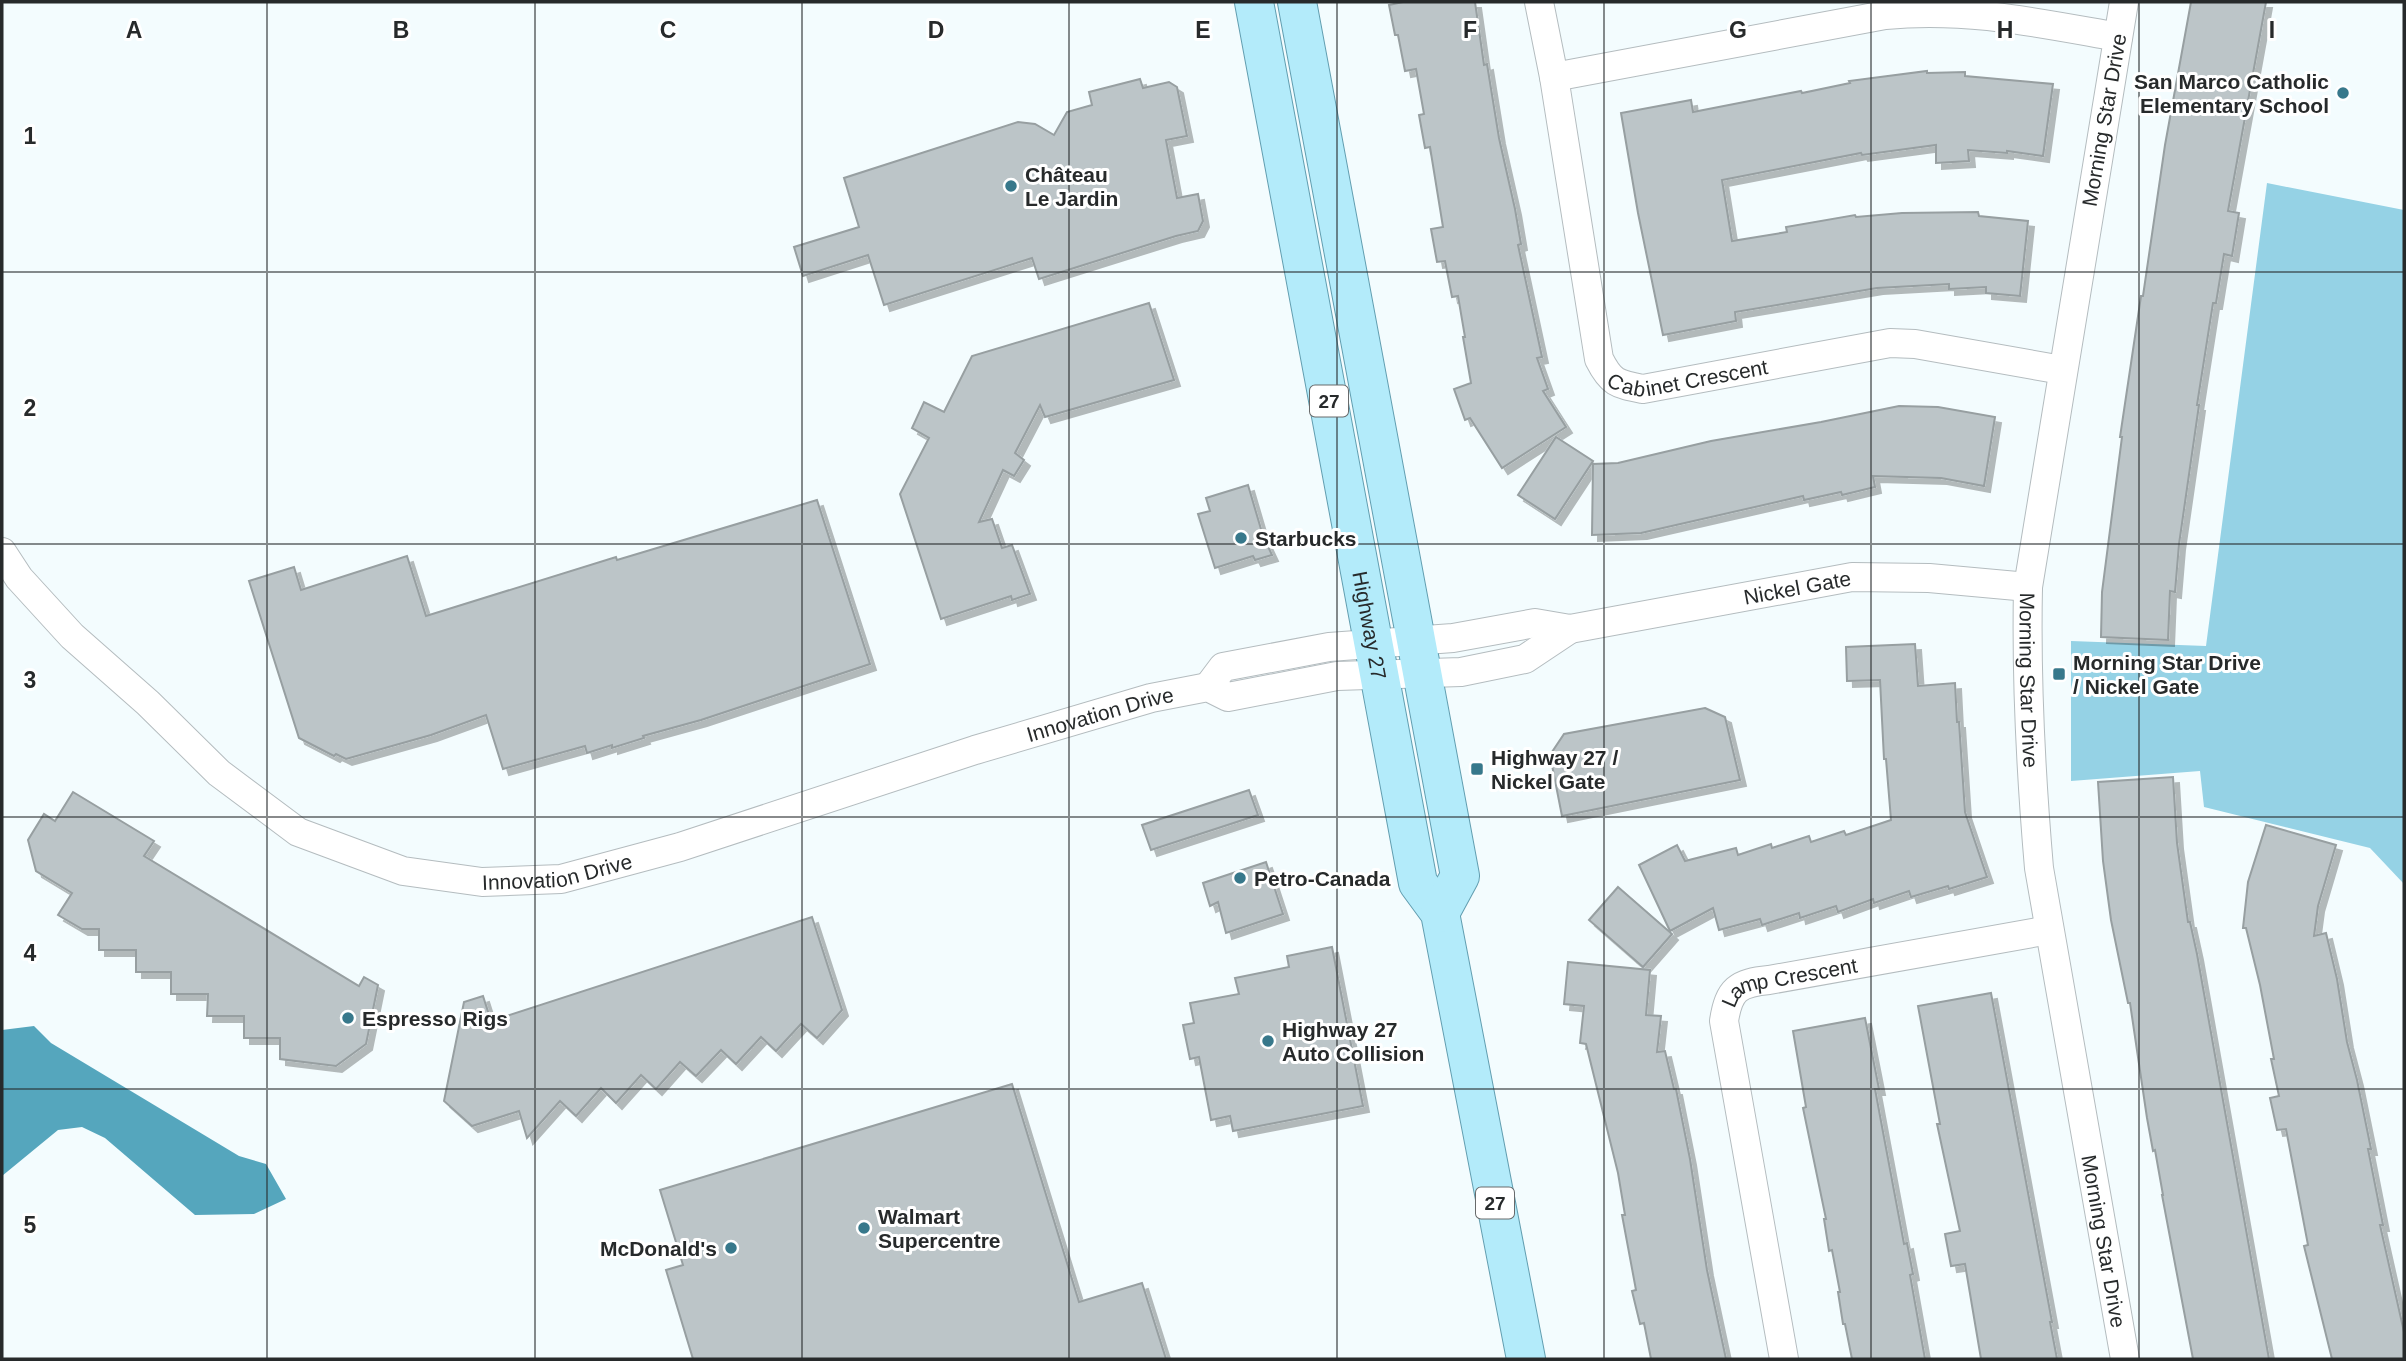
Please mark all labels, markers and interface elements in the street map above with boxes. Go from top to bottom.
text: A [126,17,142,43]
text: B [393,17,409,43]
text: C [660,17,676,43]
text: D [928,17,944,43]
text: E [1195,17,1211,43]
text: F [1463,17,1477,43]
text: G [1729,17,1747,43]
text: H [1997,17,2013,43]
text: I [2269,17,2275,43]
street label: Morning Star Drive [2077,32,2131,208]
place label: San Marco Catholic Elementary School [2134,70,2329,117]
marker: San Marco Catholic Elementary School [2335,85,2351,101]
text: 1 [24,123,37,149]
place label: Château Le Jardin [1025,163,1118,210]
marker: Château Le Jardin [1003,178,1019,194]
street label: Cabinet Crescent [1604,354,1770,401]
road number: 27 [1310,386,1348,416]
text: 2 [24,395,36,421]
place label: Starbucks [1255,527,1357,550]
marker: Starbucks [1233,530,1249,546]
street label: Nickel Gate [1742,566,1853,608]
street label: Highway 27 [1349,569,1391,681]
street label: Morning Star Drive [2016,592,2043,768]
place label: Morning Star Drive / Nickel Gate [2073,651,2261,698]
marker: Morning Star Drive / Nickel Gate [2051,666,2067,682]
text: 3 [24,667,36,693]
street label: Innovation Drive [1024,682,1175,746]
place label: Highway 27 / Nickel Gate [1491,746,1618,793]
marker: Highway 27 / Nickel Gate [1469,761,1485,777]
street label: Innovation Drive [482,849,634,893]
place label: Petro-Canada [1254,867,1391,890]
marker: Petro-Canada [1232,870,1248,886]
text: 4 [24,940,37,966]
street label: Lamp Crescent [1716,953,1859,1010]
place label: Espresso Rigs [362,1007,508,1030]
marker: Espresso Rigs [340,1010,356,1026]
place label: Highway 27 Auto Collision [1282,1018,1424,1065]
marker: Highway 27 Auto Collision [1260,1033,1276,1049]
street label: Morning Star Drive [2078,1153,2131,1329]
road number: 27 [1476,1188,1514,1218]
place label: Walmart Supercentre [878,1205,1001,1252]
text: 5 [24,1212,37,1238]
marker: Walmart Supercentre [856,1220,872,1236]
place label: McDonald's [600,1237,717,1260]
marker: McDonald's [723,1240,739,1256]

